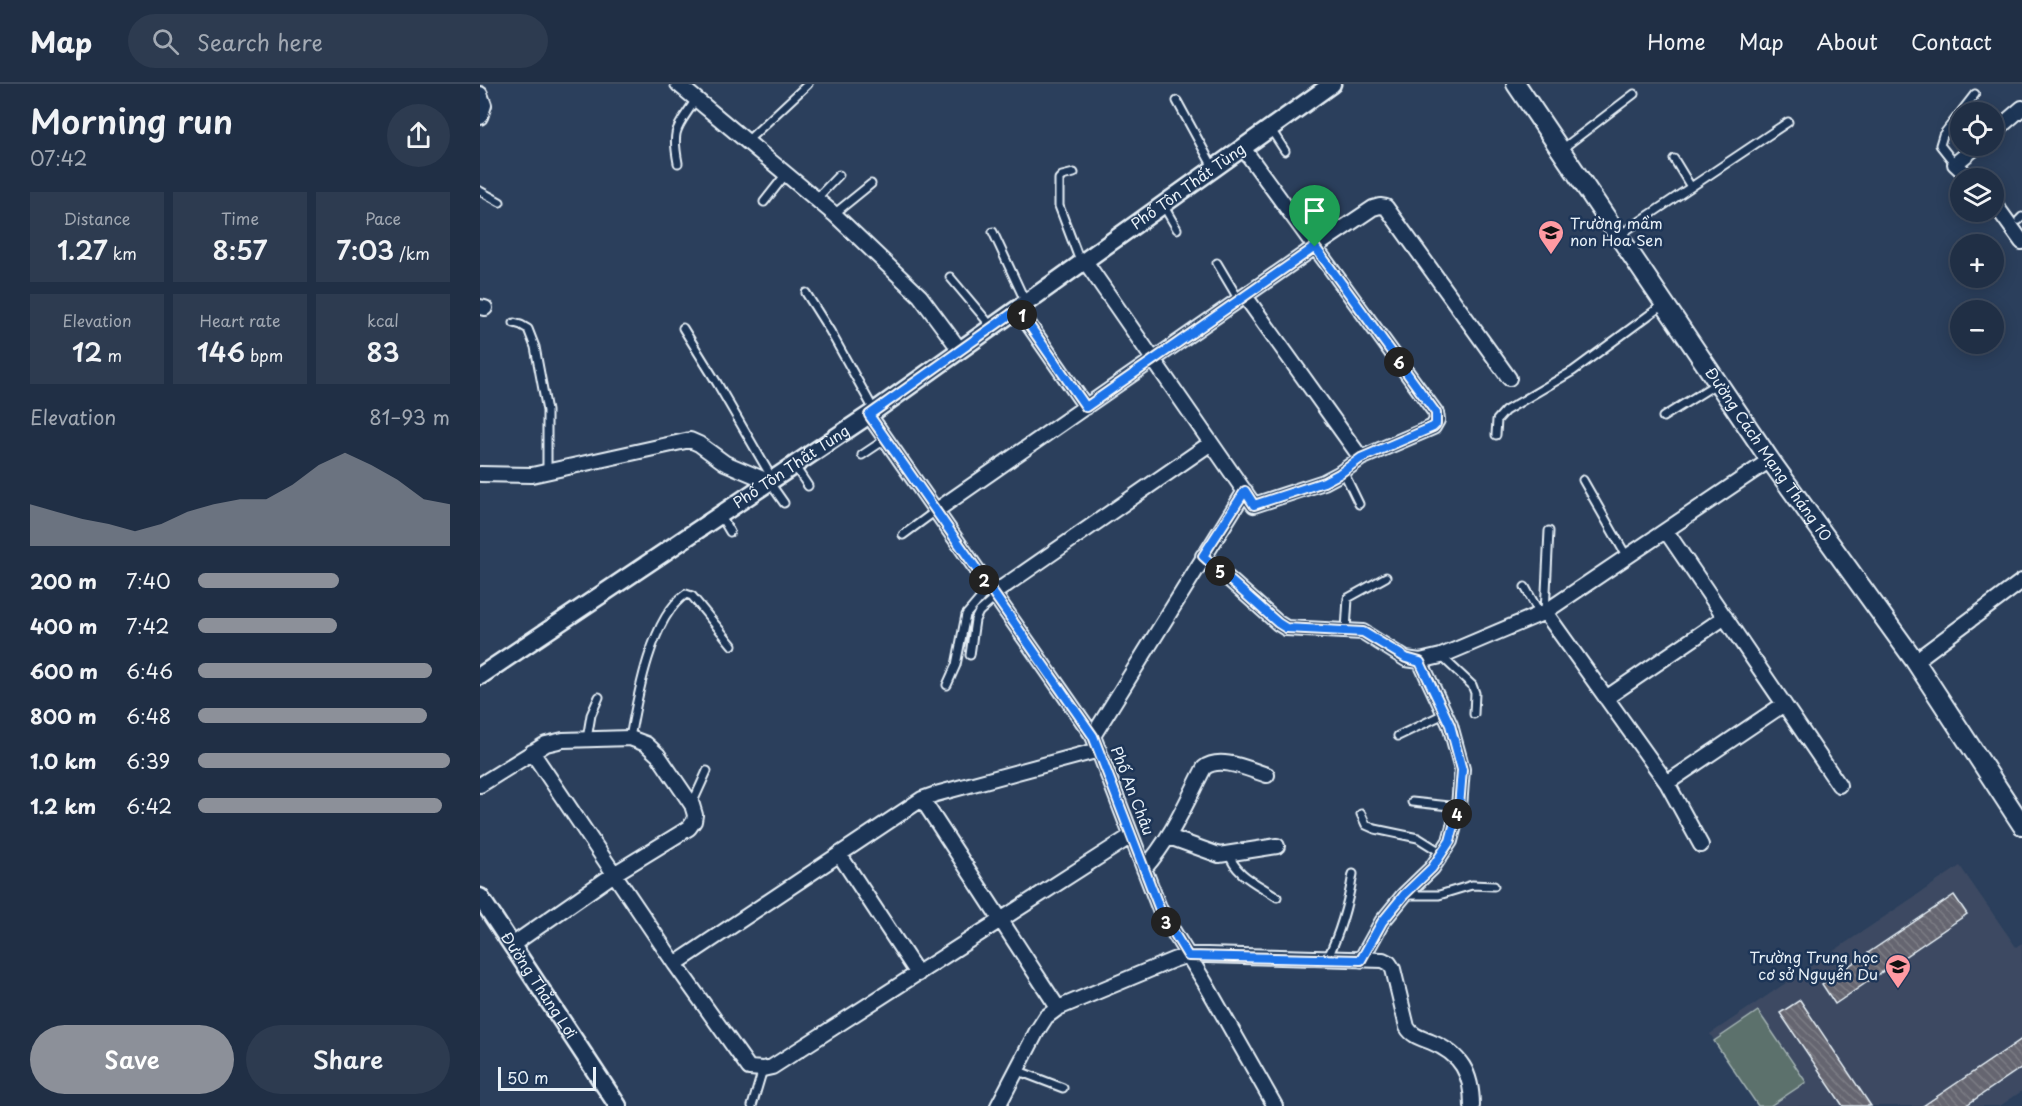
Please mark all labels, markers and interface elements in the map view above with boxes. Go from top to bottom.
search box [128,14,548,68]
text: Map [30,20,92,63]
icon: search [149,25,182,58]
text: Search here [197,25,323,58]
text: Home [1647,25,1706,57]
text: Map [1739,25,1784,57]
text: About [1817,25,1878,57]
text: Contact [1911,25,1992,57]
text: Morning run [30,95,233,145]
map controls [1950,102,2004,354]
button: locate [1950,102,2004,156]
button: share [387,104,450,167]
street label: Phố Tôn Thất Tùng [1125,137,1249,234]
text: 07:42 [30,143,87,173]
button: layers [1950,168,2004,222]
pin [1289,185,1340,247]
icon: arrive [1298,194,1331,227]
text: Distance [63,206,131,230]
text: Time [221,206,259,230]
text: Pace [365,206,401,230]
place label: Trường mầm non Hoa Sen [1570,211,1663,251]
school or university icon: Trường mầm non Hoa Sen [1536,218,1566,256]
text: 1.27 [57,230,108,269]
text: 8:57 [212,230,268,269]
text: 7:03 [336,230,394,269]
button: + [1950,234,2004,288]
text: km [108,241,137,265]
text: /km [394,241,430,265]
pin: 1 [1007,300,1037,330]
button: − [1950,300,2004,354]
text: 1 [1018,303,1026,327]
text: Elevation [62,308,132,332]
text: Heart rate [200,308,280,332]
text: kcal [367,308,399,332]
text: 12 [72,332,102,371]
text: 146 [197,332,245,371]
text: 83 [367,332,399,371]
text: m [102,343,122,367]
text: bpm [245,343,283,367]
pin: 6 [1384,347,1414,377]
text: 6 [1393,350,1405,374]
street label: Đường Cách Mạng Tháng 10 [1700,362,1838,545]
text: Elevation [30,402,116,432]
text: 81–93 m [369,402,450,432]
street label: Phố Tôn Thất Tùng [728,418,853,513]
pin: 5 [1205,556,1235,586]
text: 5 [1215,559,1225,583]
pin: 2 [969,565,999,595]
text: 200 m [30,566,97,596]
text: 7:40 [126,566,171,596]
text: 2 [978,568,990,592]
text: 400 m [30,611,98,641]
text: 7:42 [126,611,169,641]
text: 600 m [30,656,98,686]
text: 6:46 [126,656,173,686]
text: 800 m [30,701,97,731]
text: 6:48 [126,701,171,731]
street label: Phố An Châu [1106,743,1161,838]
text: 1.0 km [30,746,97,776]
text: 6:39 [126,746,170,776]
text: 1.2 km [30,791,96,821]
text: 6:42 [126,791,172,821]
pin: 4 [1442,799,1472,829]
text: 4 [1452,802,1462,826]
pin: 3 [1151,907,1181,937]
text: 3 [1161,910,1171,934]
street label: Đường Thắng Lợi [496,927,583,1043]
place label: Trường Trung học cơ sở Nguyễn Du [1750,945,1878,985]
school or university icon: Trường Trung học cơ sở Nguyễn Du [1883,952,1913,990]
button: Save [30,1025,234,1094]
button: Share [246,1025,450,1094]
scale bar [498,1064,596,1092]
text: 50 m [507,1065,548,1089]

